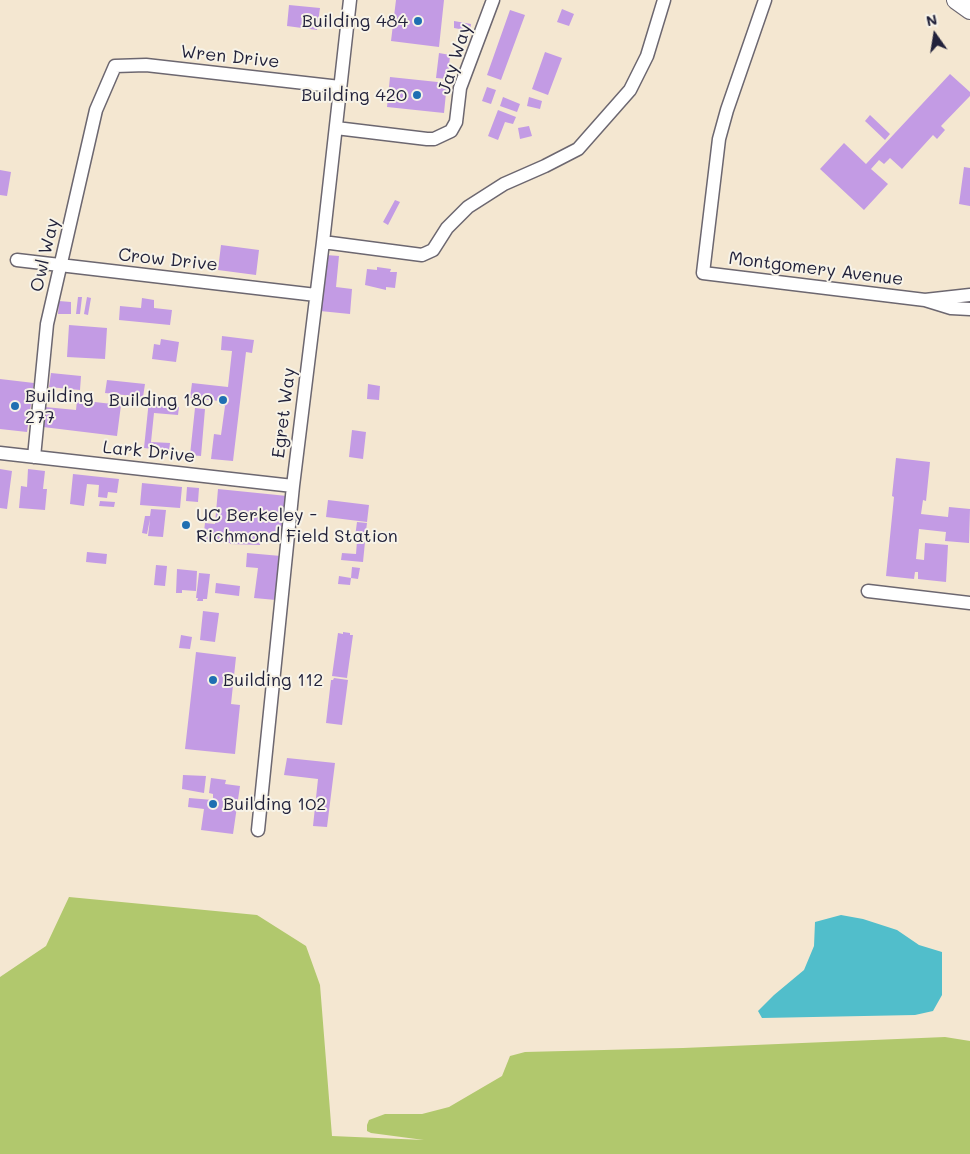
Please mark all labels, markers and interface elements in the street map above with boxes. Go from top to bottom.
text: N [924,9,939,30]
place label: Building 484 [302,10,408,32]
north arrow [910,10,960,60]
marker: Building 484 [412,15,424,27]
street label: Jay Way [434,21,476,97]
street label: Wren Drive [179,41,281,73]
place label: Building 420 [301,84,407,106]
marker: Building 420 [411,89,423,101]
street label: Owl Way [26,216,64,294]
street label: Crow Drive [117,244,219,276]
street label: Montgomery Avenue [727,248,905,290]
street label: Egret Way [268,367,300,459]
place label: Building 277 [25,385,93,428]
place label: Building 180 [109,389,213,411]
marker: Building 180 [217,394,229,406]
marker: Building 277 [9,400,21,412]
street label: Lark Drive [102,436,196,468]
place label: UC Berkeley - Richmond Field Station [196,504,398,546]
marker: UC Berkeley - Richmond Field Station [180,519,192,531]
place label: Building 112 [223,669,323,691]
marker: Building 112 [207,674,219,686]
place label: Building 102 [223,793,326,815]
marker: Building 102 [207,798,219,810]

